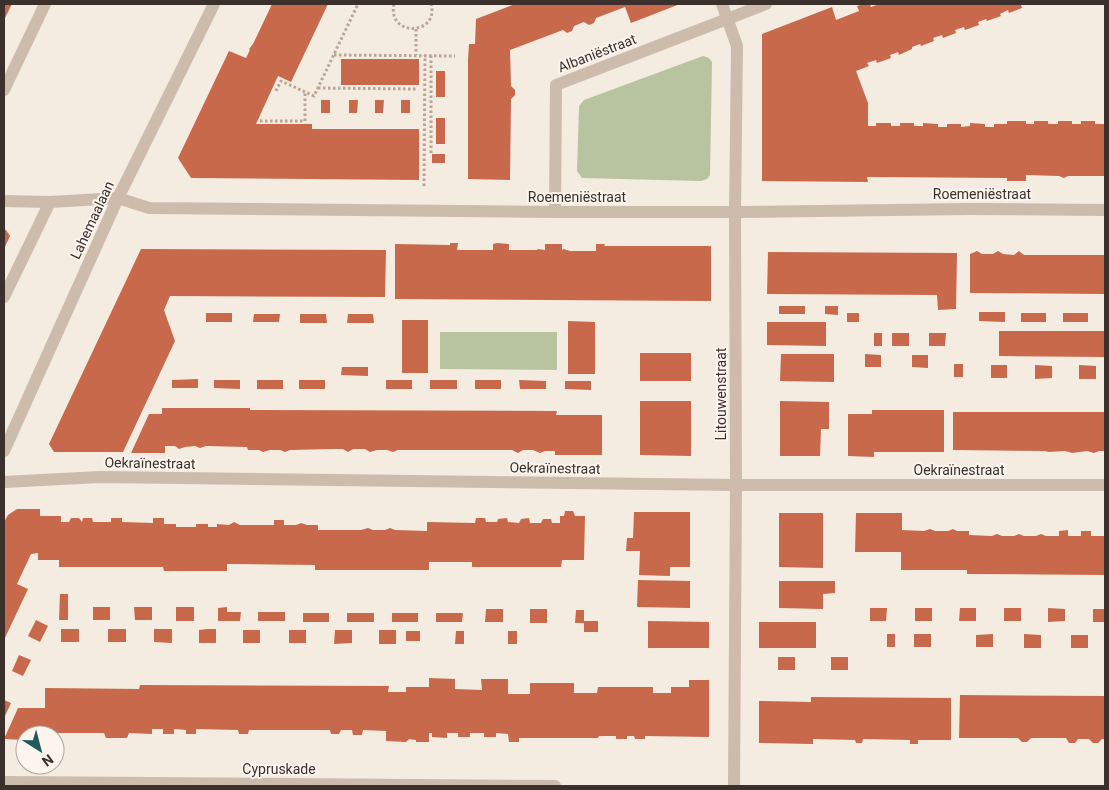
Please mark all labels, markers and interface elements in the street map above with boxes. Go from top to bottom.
street label: Albaniëstraat [556,31,639,75]
street label: Lahemaalaan [67,178,117,262]
street label: Roemeniëstraat [933,186,1032,202]
street label: Roemeniëstraat [528,189,627,205]
street label: Litouwenstraat [713,347,729,440]
street label: Oekraïnestraat [104,454,196,472]
street label: Oekraïnestraat [509,459,601,477]
street label: Oekraïnestraat [914,462,1005,478]
north arrow [15,725,65,775]
text: N [39,751,56,770]
street label: Cypruskade [242,761,316,777]

